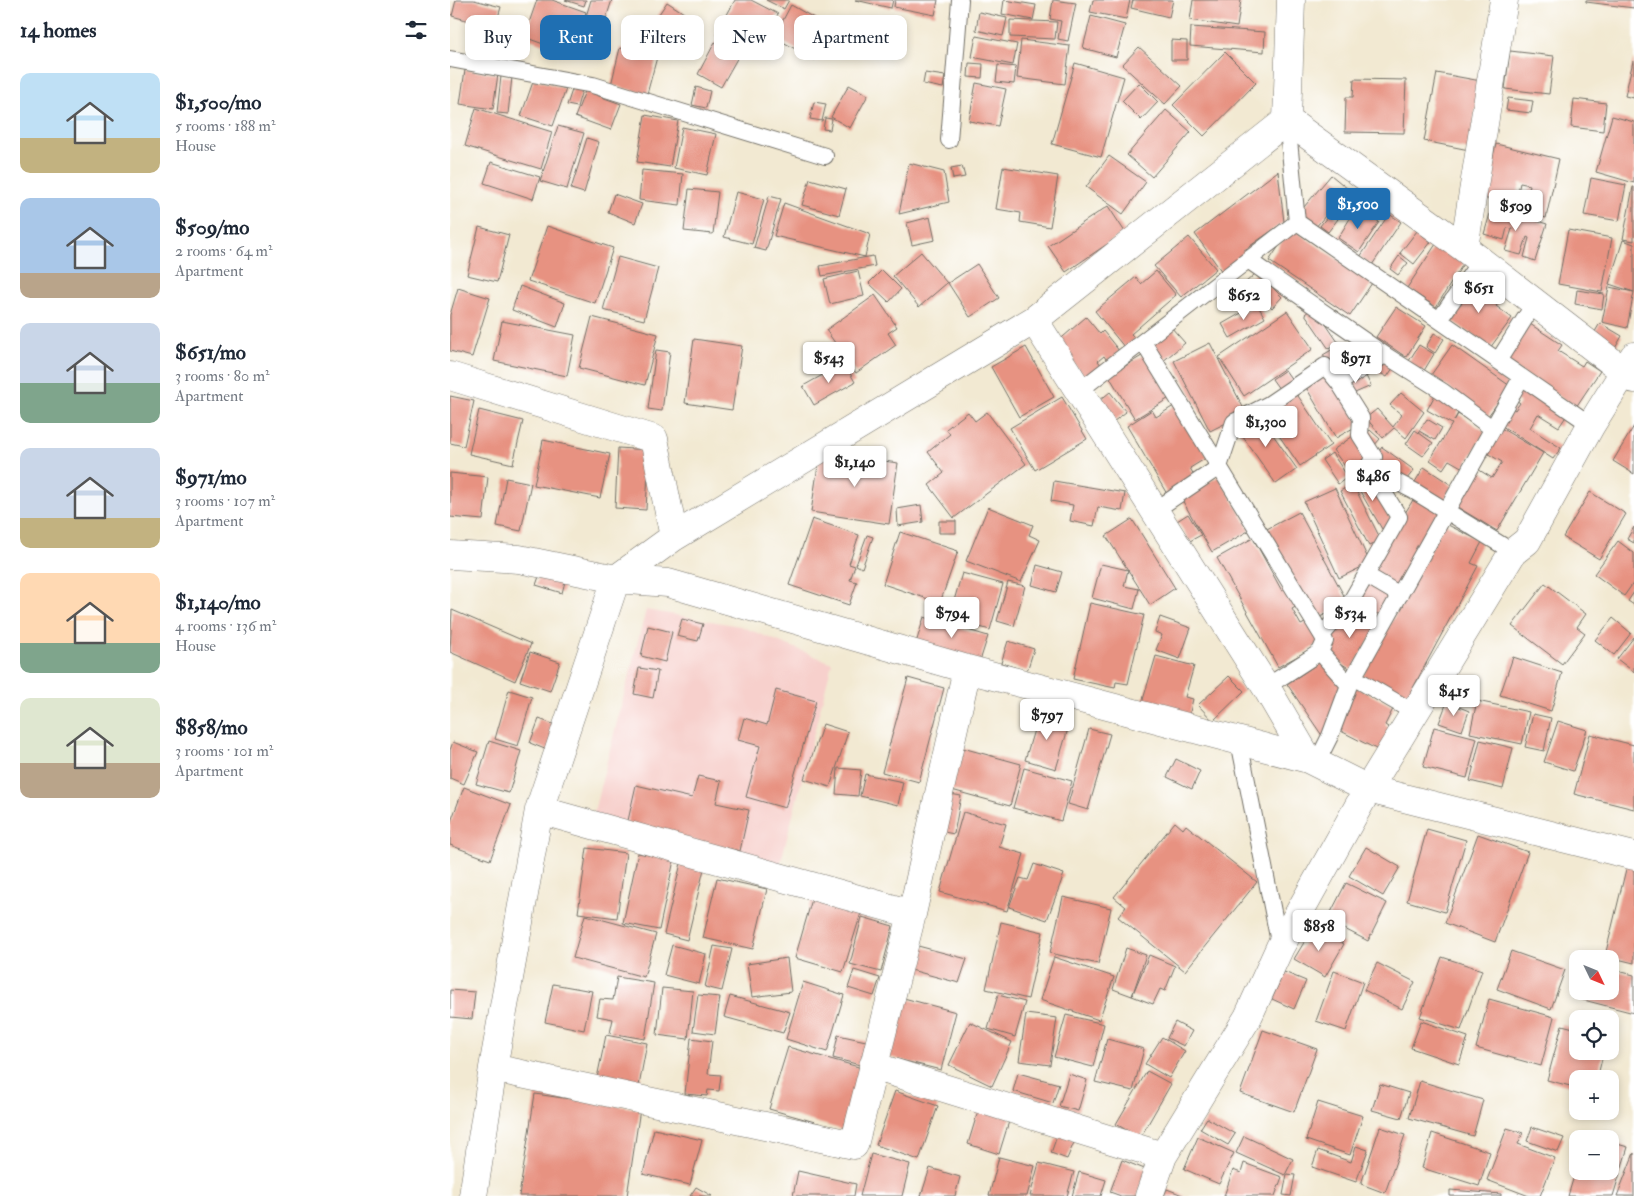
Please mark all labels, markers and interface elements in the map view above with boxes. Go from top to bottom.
chip: Buy [465,15,530,60]
chip: Rent [540,15,611,60]
chip: Filters [621,15,704,60]
chip: New [714,15,784,60]
chip: Apartment [794,15,907,60]
icon: filters [402,16,430,44]
text: 14 homes [20,17,97,44]
text: $1,500/mo [175,89,261,116]
icon: home [60,93,120,153]
text: 5 rooms · 188 m² [175,116,276,136]
text: House [175,136,216,156]
pin: $1,500 [1317,188,1399,230]
pin: $509 [1486,190,1546,232]
text: $1,500 [1337,194,1379,214]
text: $509 [1500,196,1532,216]
text: $509/mo [175,214,249,241]
icon: home [60,218,120,278]
text: 2 rooms · 64 m² [175,241,273,261]
text: Apartment [175,261,243,281]
pin: $651 [1449,272,1509,314]
pin: $652 [1214,278,1274,321]
text: $651 [1464,278,1494,298]
text: $652 [1228,285,1260,305]
text: $651/mo [175,339,246,366]
pin: $543 [799,342,859,384]
pin: $971 [1326,342,1386,384]
icon: home [60,343,120,403]
text: $543 [814,348,844,368]
text: $971 [1341,348,1371,368]
text: 3 rooms · 80 m² [175,366,270,386]
text: Apartment [175,386,243,406]
pin: $1,300 [1225,406,1307,448]
text: $1,300 [1245,412,1287,432]
pin: $1,140 [814,446,896,488]
text: $1,140 [834,452,876,472]
pin: $486 [1343,460,1403,502]
text: $971/mo [175,464,247,491]
text: $486 [1356,466,1390,486]
icon: home [60,468,120,528]
text: 3 rooms · 107 m² [175,491,275,511]
text: Apartment [175,511,243,531]
text: $1,140/mo [175,589,261,616]
icon: home [60,593,120,653]
pin: $794 [922,596,982,639]
pin: $534 [1320,596,1380,639]
text: $794 [935,603,969,623]
text: $534 [1335,603,1365,623]
text: 4 rooms · 136 m² [175,616,276,636]
text: House [175,636,216,656]
pin: $415 [1424,674,1484,717]
text: $415 [1439,681,1469,701]
pin: $797 [1017,698,1077,741]
text: $797 [1031,705,1063,725]
text: $858/mo [175,714,248,741]
icon: home [60,718,120,778]
text: 3 rooms · 101 m² [175,741,273,761]
text: Apartment [175,761,243,781]
pin: $858 [1289,910,1349,952]
text: $858 [1303,916,1335,936]
north arrow [1569,950,1619,1000]
map controls [1569,950,1619,1180]
button: locate [1569,1010,1619,1060]
button: + [1569,1070,1619,1120]
button: − [1569,1130,1619,1180]

